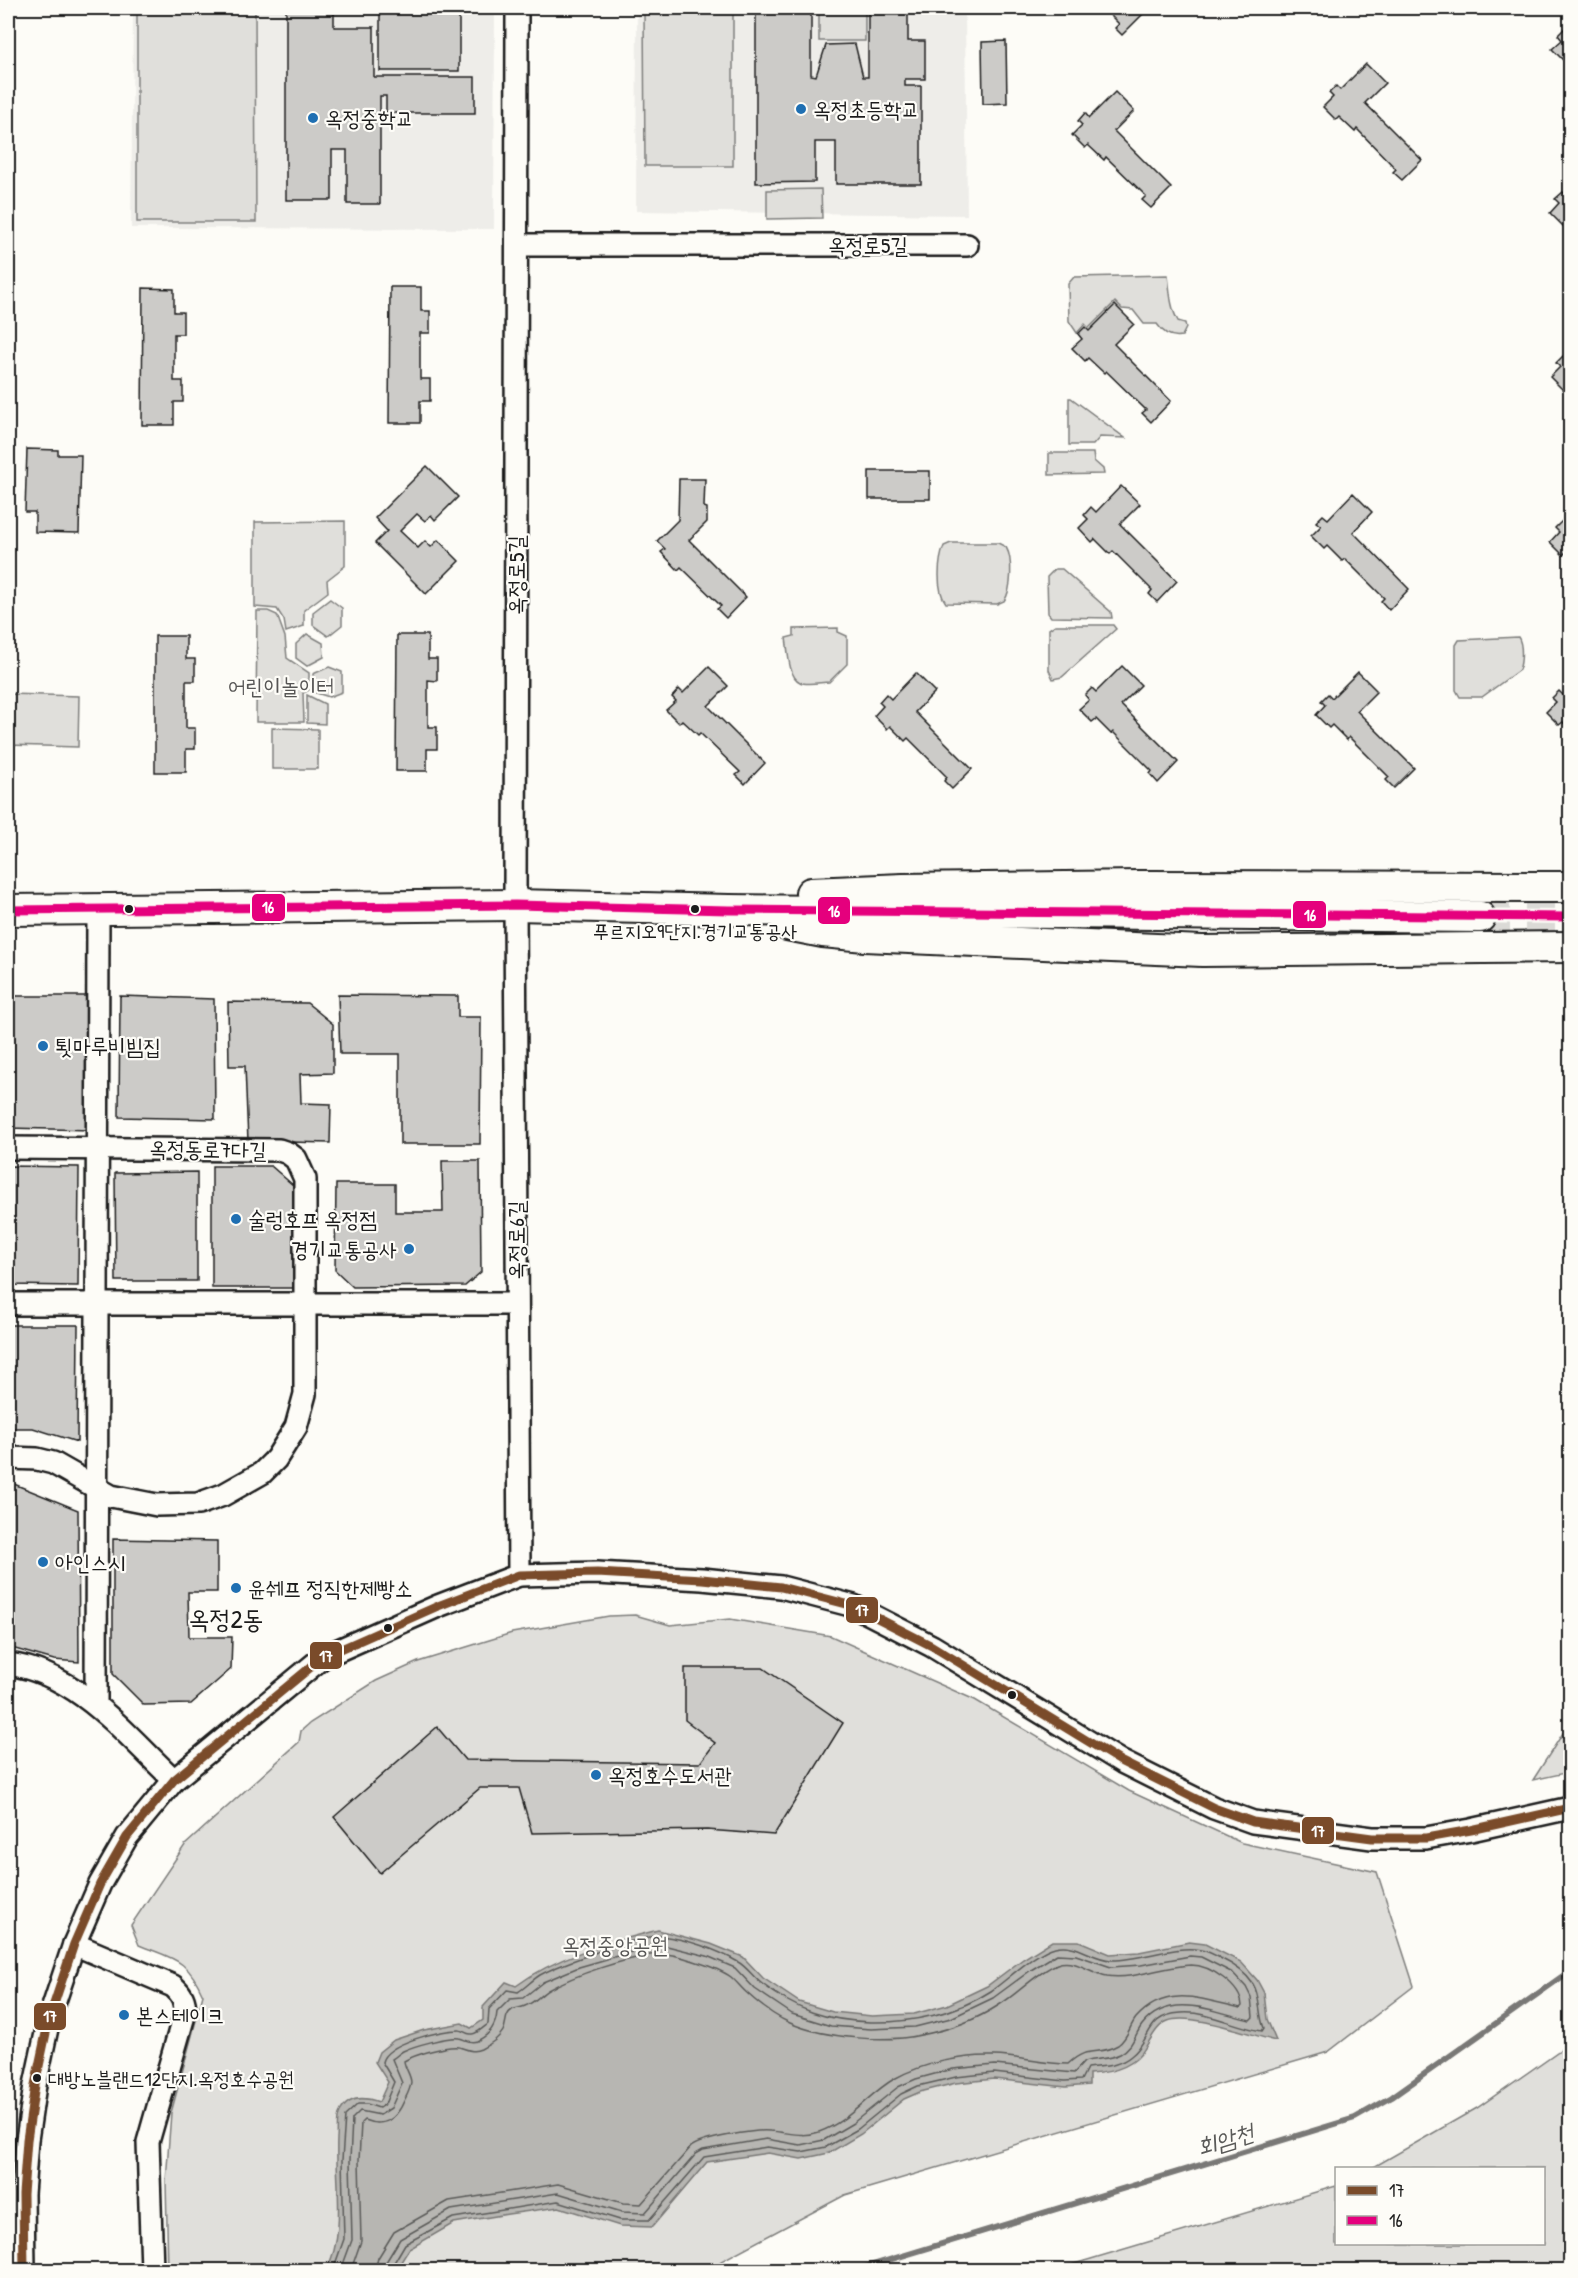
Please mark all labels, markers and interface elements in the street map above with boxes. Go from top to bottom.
place label: 옥정초등학교 [813,94,919,124]
marker: 옥정초등학교 [794,102,808,116]
place label: 옥정중학교 [325,103,414,133]
marker: 옥정중학교 [306,111,320,125]
street label: 옥정로5길 [828,230,908,260]
street label: 옥정로5길 [501,535,531,615]
park label: 어린이놀이터 [228,671,334,701]
line badge: 16 [251,893,286,922]
text: 16 [262,896,275,918]
line badge: 16 [817,896,851,925]
text: 16 [828,900,841,922]
line badge: 16 [1292,900,1327,929]
unlabelled marker [123,903,135,915]
marker: 푸르지오9단지.경기교통공사 [689,903,701,915]
text: 16 [1304,904,1317,926]
place label: 푸르지오9단지.경기교통공사 [593,917,797,944]
place label: 툇마루비빔집 [55,1031,161,1061]
marker: 툇마루비빔집 [36,1039,50,1053]
street label: 옥정동로7다길 [149,1133,267,1165]
street label: 옥정로6길 [501,1200,531,1280]
place label: 술렁호프 옥정점 [248,1204,377,1234]
marker: 술렁호프 옥정점 [229,1212,243,1226]
place label: 경기교통공사 [291,1234,397,1264]
marker: 경기교통공사 [402,1242,416,1256]
place label: 아인스시 [55,1547,126,1577]
marker: 아인스시 [36,1555,50,1569]
place label: 윤쉐프 정직한제빵소 [248,1573,412,1603]
marker: 윤쉐프 정직한제빵소 [229,1581,243,1595]
line badge: 17 [845,1596,879,1624]
text: 17 [855,1599,869,1621]
district label: 옥정2동 [189,1601,263,1636]
unlabelled marker [382,1622,394,1634]
line badge: 17 [309,1641,343,1670]
text: 17 [319,1645,333,1667]
unlabelled marker [1006,1689,1018,1701]
place label: 옥정호수도서관 [608,1760,732,1790]
marker: 옥정호수도서관 [589,1768,603,1782]
line badge: 17 [1301,1816,1335,1845]
text: 17 [1311,1820,1325,1842]
park label: 옥정중앙공원 [562,1930,668,1960]
place label: 본스테이크 [136,2000,225,2030]
line badge: 17 [33,2002,67,2031]
text: 17 [43,2005,57,2027]
marker: 본스테이크 [117,2008,131,2022]
place label: 대방노블랜드12단지.옥정호수공원 [48,2065,294,2092]
marker: 대방노블랜드12단지.옥정호수공원 [31,2072,43,2084]
water label: 회암천 [1193,2114,1260,2163]
legend [1335,2167,1545,2245]
text: 17 [1389,2178,1405,2203]
text: 16 [1389,2208,1403,2233]

